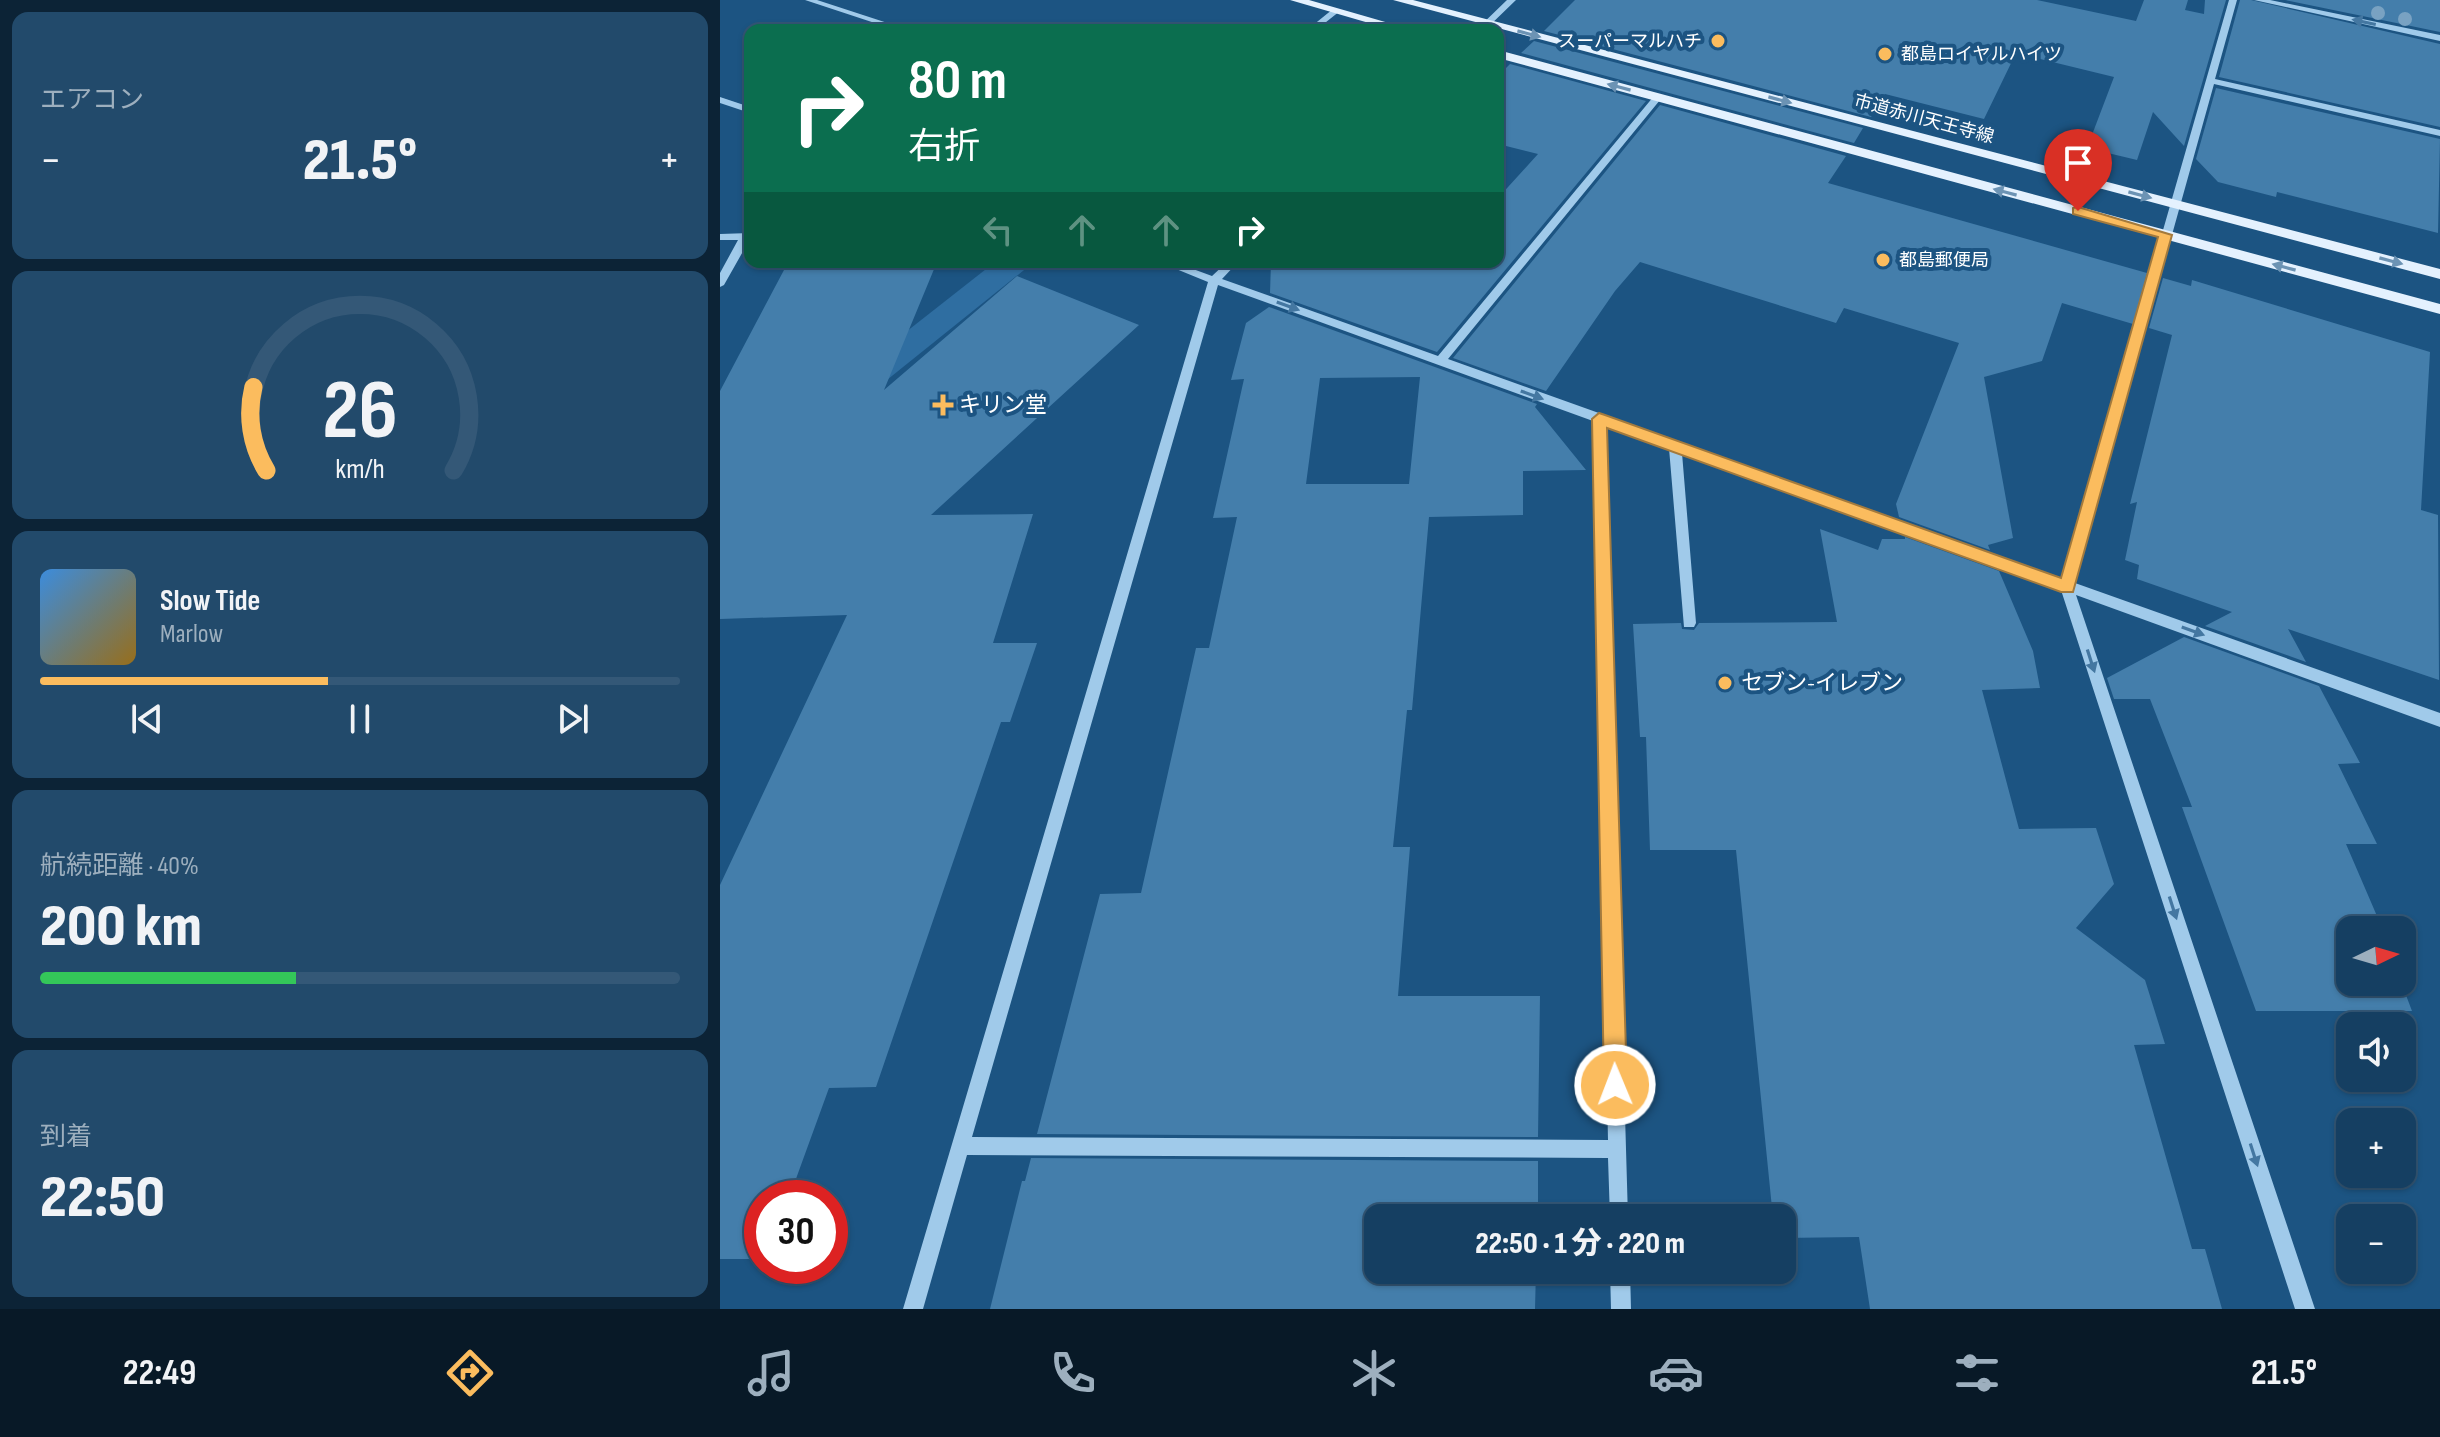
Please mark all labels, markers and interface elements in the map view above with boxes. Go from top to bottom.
one-way arrow [2351,15,2376,28]
one-way arrow [1516,28,1541,40]
place label: スーパーマルハチ [1558,31,1702,52]
marker: スーパーマルハチ [1709,32,1727,50]
place label: 都島ロイヤルハイツ [1901,44,2062,65]
marker: 都島ロイヤルハイツ [1876,45,1894,63]
text: 80 m [908,48,1007,115]
icon: right [776,56,880,160]
one-way arrow [1607,81,1632,93]
text: エアコン [40,85,144,116]
street label: 市道赤川天王寺線 [1852,90,1996,148]
one-way arrow [1768,94,1793,107]
text: 21.5° [303,125,417,197]
text: 右折 [908,126,980,169]
pin [2044,129,2112,211]
text: − [40,134,62,187]
text: + [658,134,680,187]
icon: arrive [2056,141,2100,185]
one-way arrow [1993,185,2018,197]
one-way arrow [2127,189,2152,201]
icon: left [976,208,1020,252]
icon: ahead [1060,208,1104,252]
icon: ahead [1144,208,1188,252]
icon: right [1228,208,1272,252]
place label: 都島郵便局 [1899,250,1989,271]
marker: 都島郵便局 [1874,251,1892,269]
one-way arrow [2379,255,2404,267]
one-way arrow [2271,260,2296,272]
one-way arrow [1276,301,1300,313]
text: 26 [322,362,398,462]
one-way arrow [1520,389,1544,401]
place label: キリン堂 [959,392,1047,419]
marker: キリン堂 [934,396,952,414]
text: km/h [335,452,385,487]
text: Slow Tide [160,583,260,619]
text: Marlow [160,619,223,650]
one-way arrow [2182,625,2206,638]
one-way arrow [2086,650,2098,674]
place label: セブン-イレブン [1741,670,1903,697]
marker: セブン-イレブン [1716,674,1734,692]
icon: previous [125,697,169,741]
icon: pause [338,697,382,741]
icon: next [551,697,595,741]
text: 航続距離 · 40% [40,851,199,882]
text: 200 km [40,891,202,963]
one-way arrow [2167,897,2179,921]
north arrow [2336,916,2416,996]
map controls [2336,916,2416,1284]
button: sound [2336,1012,2416,1092]
position arrow [1573,1043,1657,1127]
button: + [2336,1108,2416,1188]
text: 到着 [40,1122,92,1153]
one-way arrow [2249,1143,2261,1167]
text: 22:50 [40,1162,165,1234]
speed limit sign: 30 [744,1180,848,1284]
button: − [2336,1204,2416,1284]
text: 22:50 · 1 分 · 220 m [1475,1226,1685,1262]
icon: directions [442,1345,498,1401]
icon: music [743,1345,799,1401]
icon: phone [1045,1345,1101,1401]
icon: climate [1346,1345,1402,1401]
icon: car [1648,1345,1704,1401]
icon: filters [1949,1345,2005,1401]
text: 22:49 [123,1352,196,1395]
text: 21.5° [2251,1352,2317,1395]

